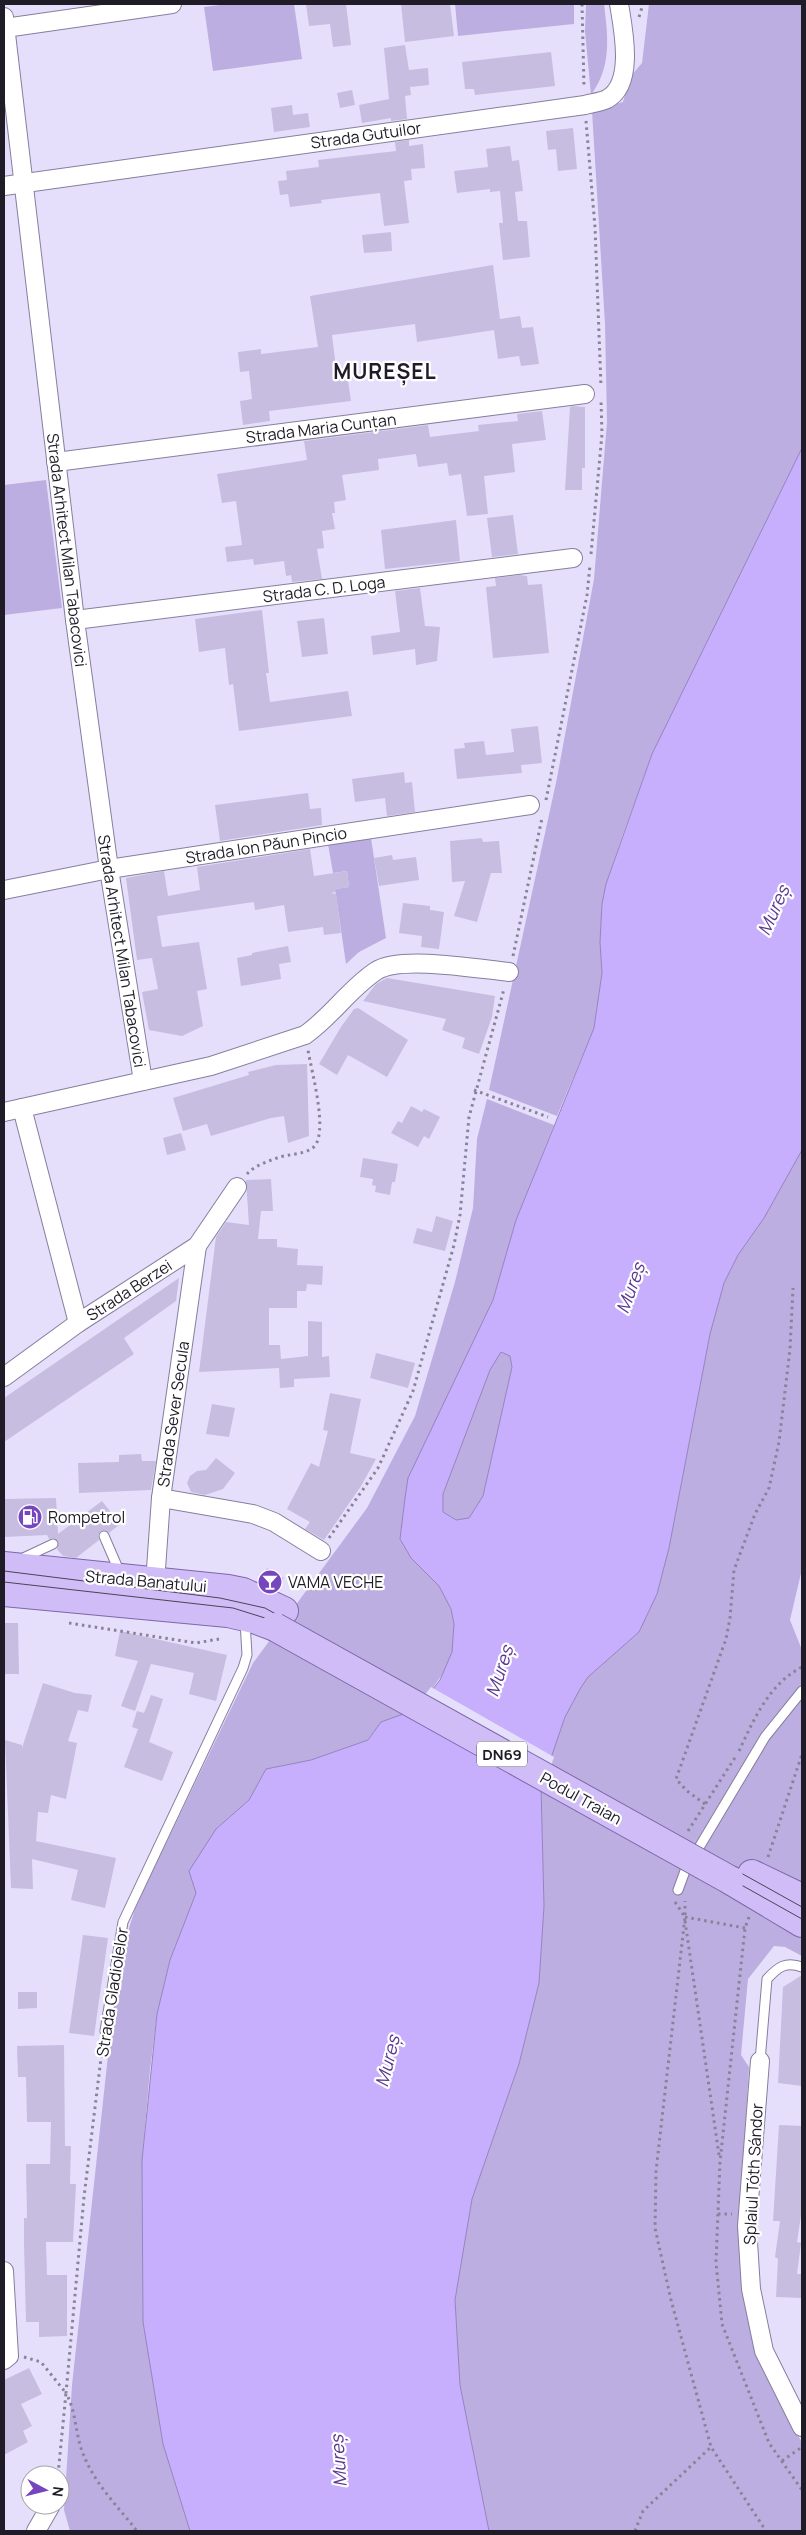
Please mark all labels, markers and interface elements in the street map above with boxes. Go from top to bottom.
street label: Strada Gutuilor [309,116,423,154]
district label: MUREȘEL [333,357,437,386]
street label: Strada Maria Cunțan [245,408,397,448]
street label: Strada Arhitect Milan Tabacovici [42,432,92,668]
street label: Strada C. D. Loga [261,571,387,607]
street label: Strada Ion Păun Pincio [184,821,348,869]
street label: Strada Arhitect Milan Tabacovici [93,833,151,1069]
water label: Mureș [751,880,795,939]
street label: Strada Berzei [82,1254,176,1326]
water label: Mureș [610,1258,651,1317]
street label: Strada Sever Secula [152,1339,194,1489]
fuel station icon: Rompetrol [17,1504,43,1530]
place label: Rompetrol [48,1506,125,1528]
street label: Strada Banatului [84,1565,208,1597]
bar icon: VAMA VECHE [257,1569,283,1595]
place label: VAMA VECHE [288,1571,383,1593]
water label: Mureș [480,1641,519,1699]
road number: DN69 [477,1742,527,1766]
street label: Podul Traian [536,1767,626,1829]
street label: Strada Gladiolelor [91,1925,133,2058]
water label: Mureș [369,2031,405,2089]
street label: Splaiul Tóth Sándor [738,2102,768,2245]
water label: Mureș [324,2433,352,2488]
north arrow [20,2465,70,2515]
text: N [48,2485,68,2498]

